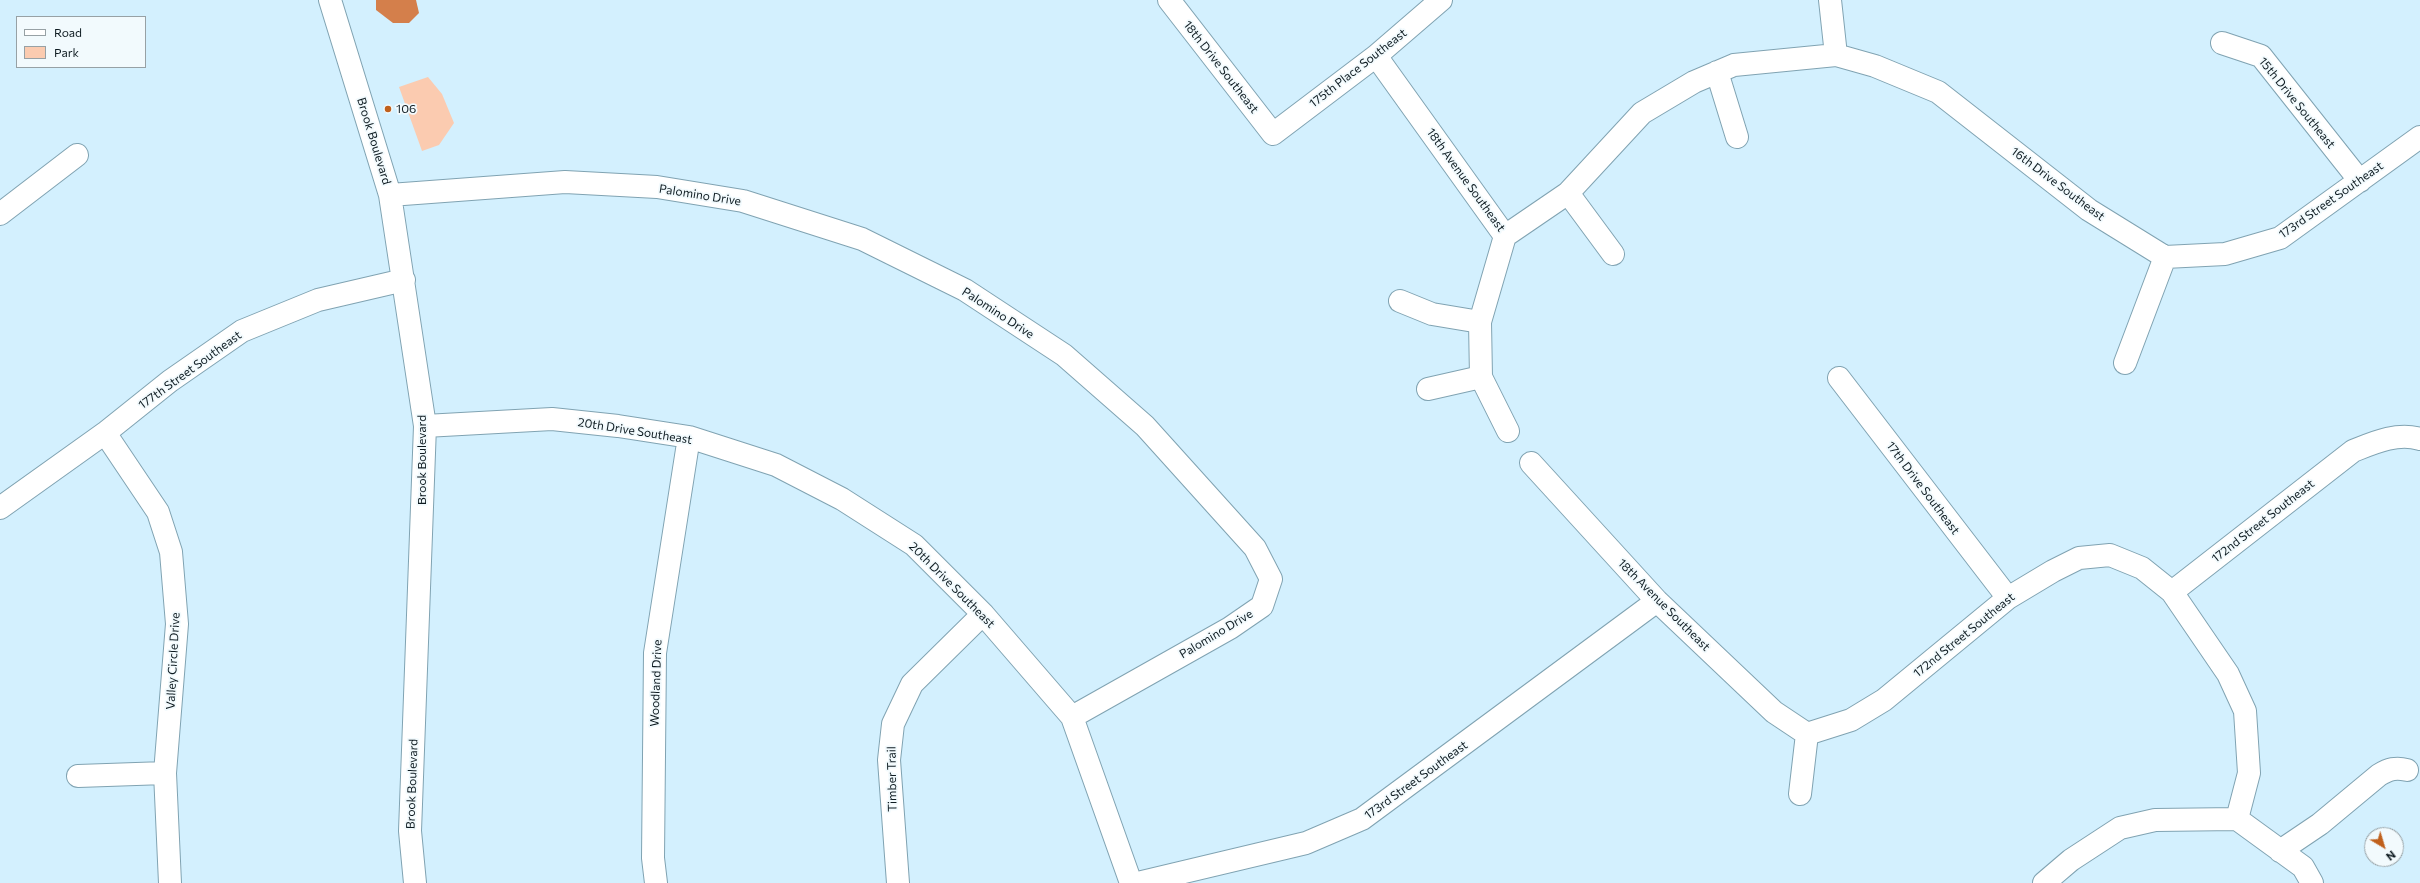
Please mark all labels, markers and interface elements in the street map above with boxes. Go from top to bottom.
legend [16,16,146,68]
street label: 18th Drive Southeast [1180,18,1262,116]
text: Road [54,25,82,39]
street label: 175th Place Southeast [1306,26,1410,110]
text: Park [54,45,79,59]
street label: 15th Drive Southeast [2256,55,2338,151]
street label: Brook Boulevard [354,96,394,186]
place label: 106 [396,102,416,116]
marker: 106 [383,104,393,114]
street label: 18th Avenue Southeast [1424,125,1508,235]
street label: 16th Drive Southeast [2008,144,2108,224]
street label: 173rd Street Southeast [2276,159,2386,241]
street label: Palomino Drive [658,181,742,209]
street label: Palomino Drive [959,284,1037,342]
street label: 177th Street Southeast [136,328,244,412]
street label: Brook Boulevard [415,415,429,505]
street label: 20th Drive Southeast [577,415,693,447]
street label: 17th Drive Southeast [1883,439,1963,537]
street label: 172nd Street Southeast [2209,477,2317,565]
street label: 20th Drive Southeast [906,539,998,631]
street label: 18th Avenue Southeast [1615,556,1713,654]
street label: 172nd Street Southeast [1910,590,2018,680]
street label: Palomino Drive [1177,606,1255,662]
street label: Valley Circle Drive [163,612,183,710]
street label: Woodland Drive [647,639,665,727]
street label: 173rd Street Southeast [1362,738,1470,822]
street label: Brook Boulevard [403,739,421,829]
street label: Timber Trail [884,746,900,812]
north arrow [2364,827,2404,867]
text: N [2384,848,2398,864]

